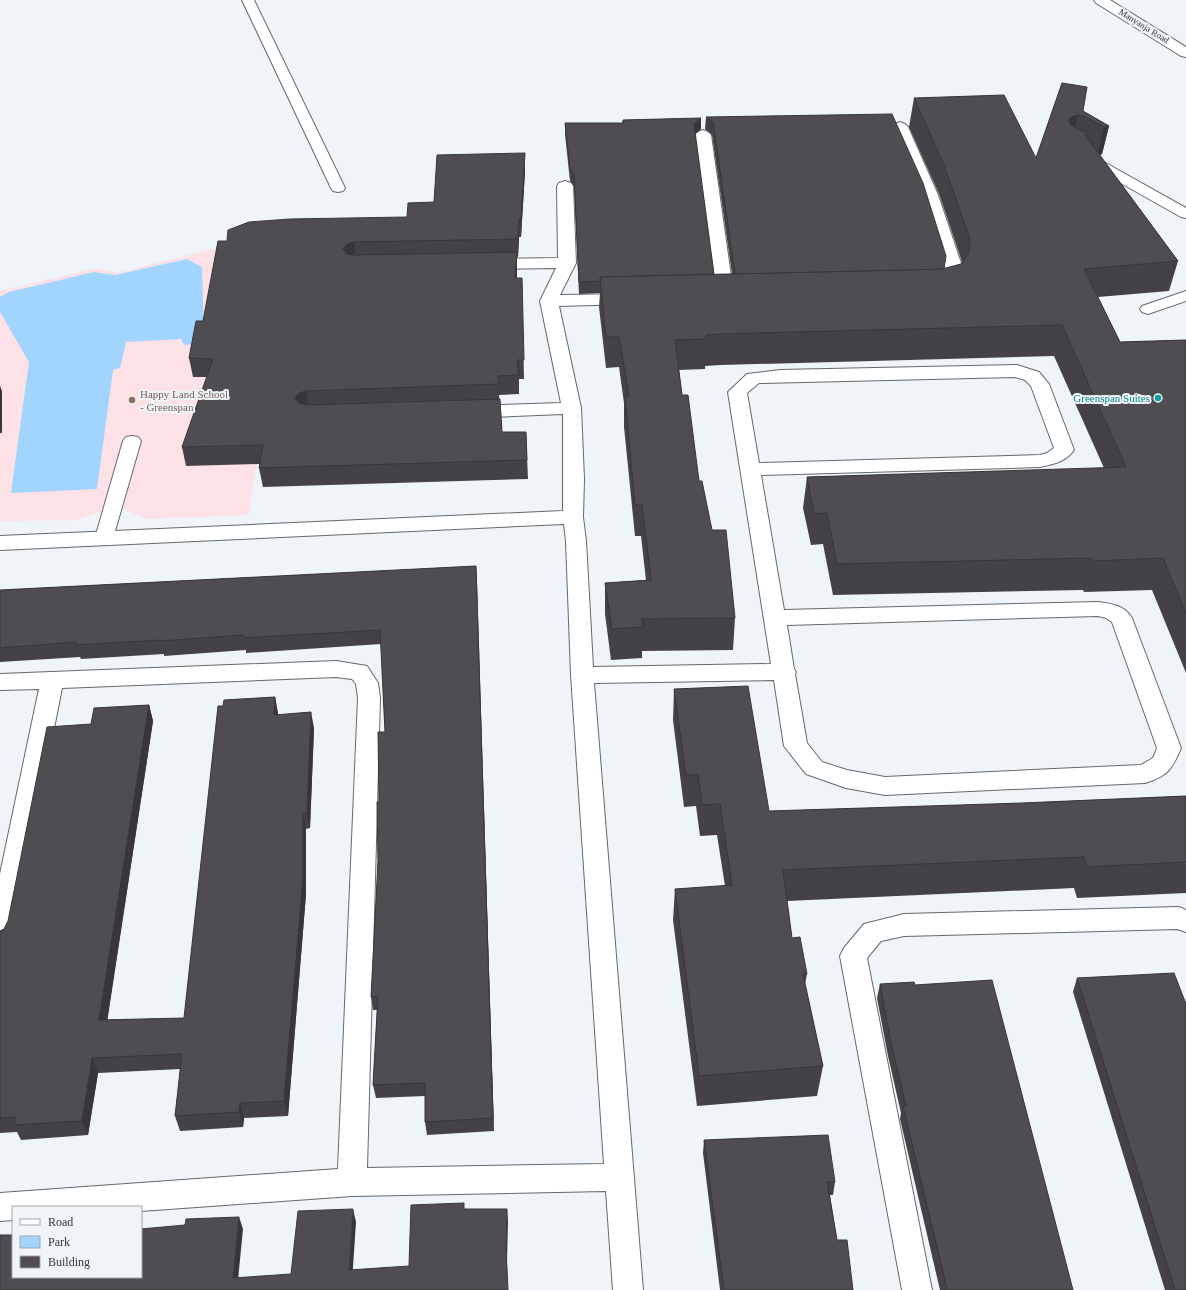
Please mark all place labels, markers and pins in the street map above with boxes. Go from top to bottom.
place label: Happy Land School - Greenspan [140,388,228,413]
place label: Greenspan Suites [1073,392,1150,404]
marker: Greenspan Suites [1153,393,1163,403]
marker: Happy Land School - Greenspan [127,395,137,405]

